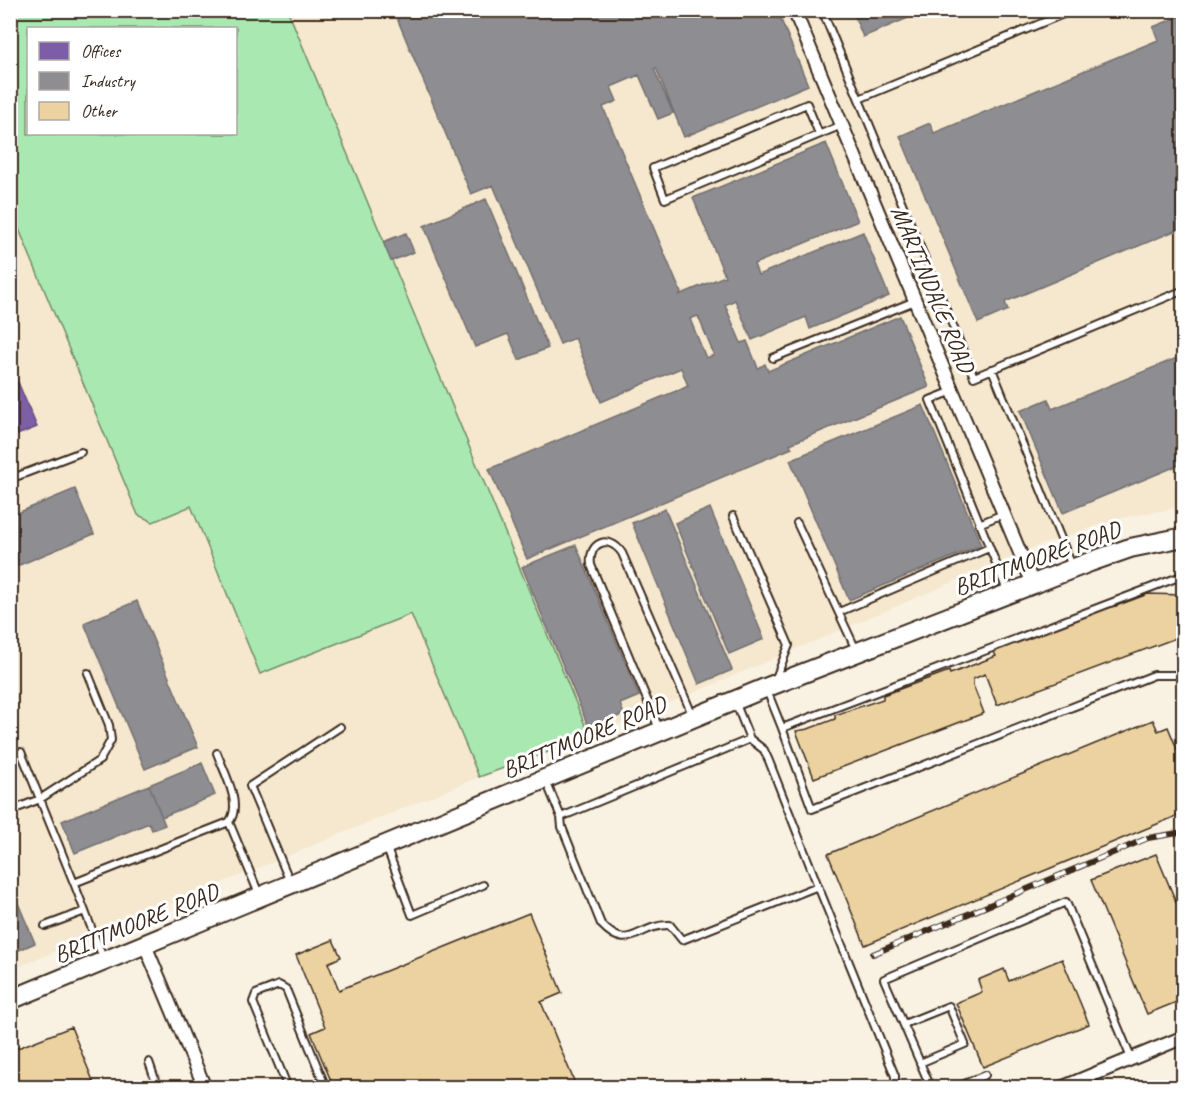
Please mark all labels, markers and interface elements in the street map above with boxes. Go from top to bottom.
legend [27,27,237,135]
text: Offices [81,40,122,62]
text: Industry [81,70,136,92]
text: Other [81,100,118,122]
street label: MARTINDALE ROAD [884,201,982,379]
street label: BRITTMOORE ROAD [950,513,1126,602]
street label: BRITTMOORE ROAD [498,688,672,785]
street label: BRITTMOORE ROAD [49,875,225,970]

